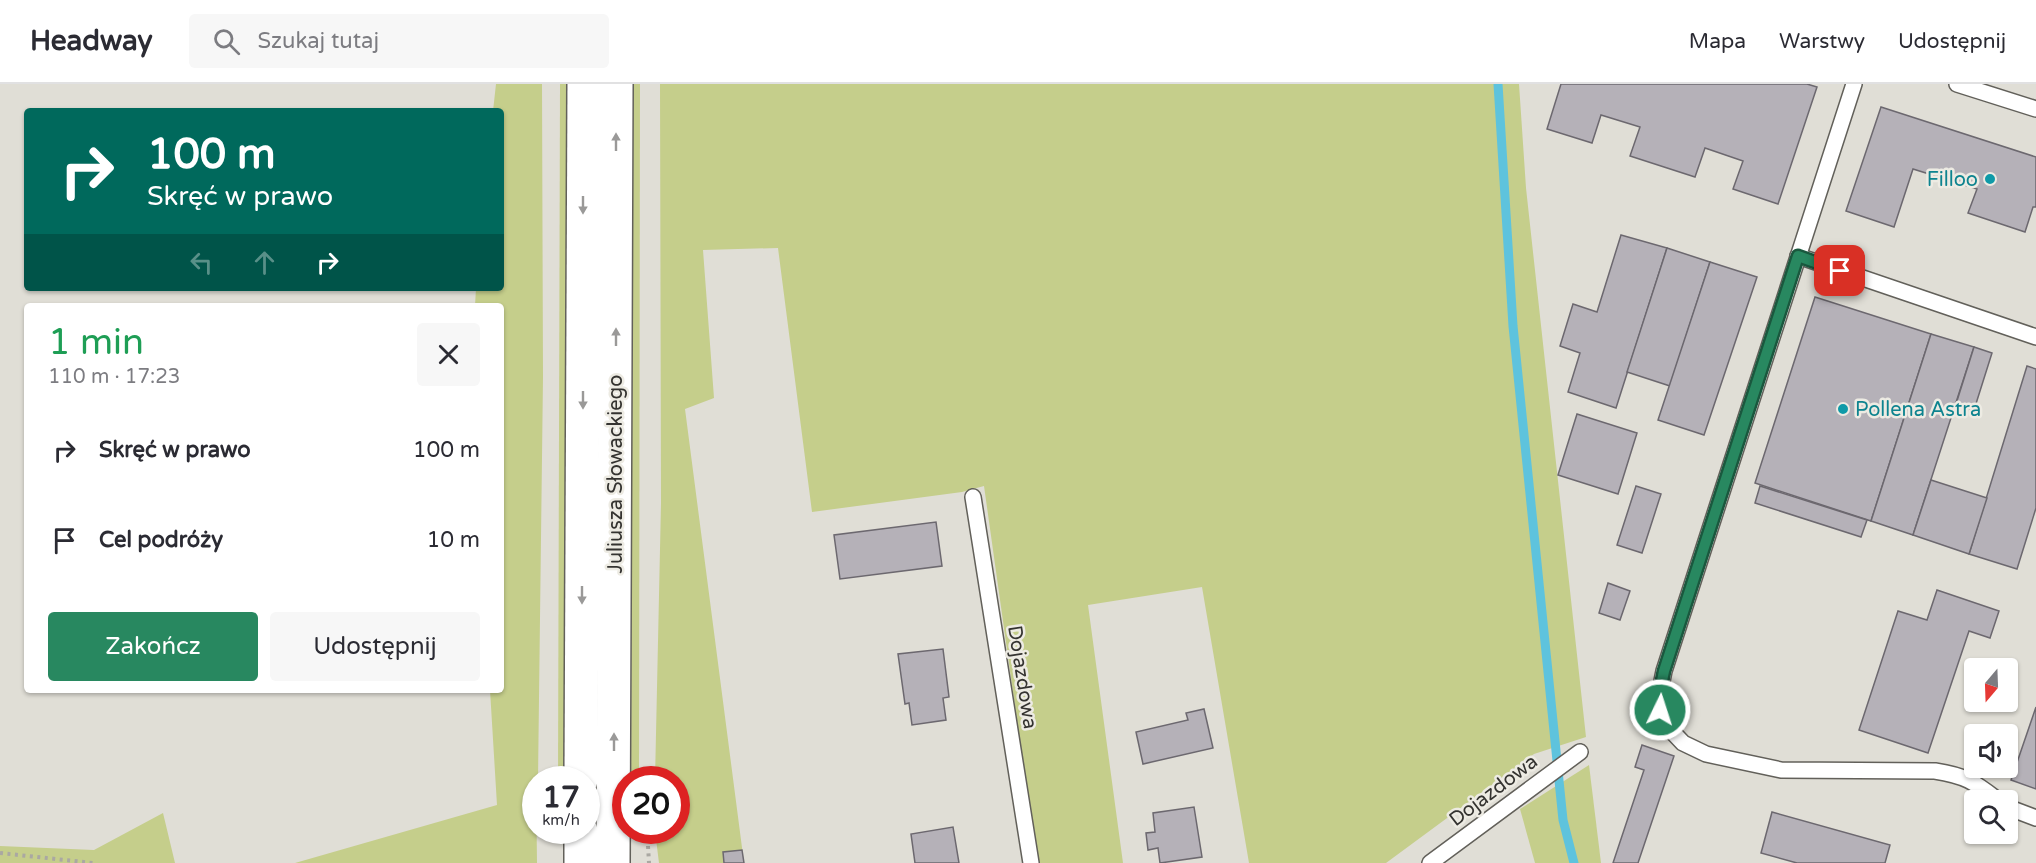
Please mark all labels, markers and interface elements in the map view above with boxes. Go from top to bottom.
search box [189,14,609,68]
text: Headway [30,24,153,58]
icon: search [210,25,243,58]
text: Szukaj tutaj [258,28,379,54]
text: Mapa [1689,29,1746,54]
text: Warstwy [1779,29,1865,54]
text: Udostępnij [1898,29,2006,54]
text: 100 m [147,129,276,180]
icon: right [48,132,126,210]
one-way arrow [611,132,621,151]
place label: Filloo [1927,168,1978,192]
marker: Filloo [1983,172,1997,186]
text: Skręć w prawo [147,180,333,213]
one-way arrow [578,196,588,215]
pin [1814,245,1865,296]
icon: left [185,246,218,279]
icon: ahead [248,246,281,279]
icon: right [311,246,344,279]
icon: arrive [1823,254,1856,287]
text: 1 min [48,321,144,364]
button: close [417,323,480,386]
one-way arrow [611,327,621,346]
text: 110 m · 17:23 [48,365,180,389]
street label: Juliusza Słowackiego [604,375,628,573]
one-way arrow [578,391,587,410]
place label: Pollena Astra [1855,398,1981,422]
marker: Pollena Astra [1836,402,1850,416]
icon: right [48,434,81,467]
text: Skręć w prawo [99,437,251,463]
text: 100 m [413,437,480,463]
icon: arrive [48,524,81,557]
text: Cel podróży [99,527,223,553]
text: 10 m [426,527,480,553]
one-way arrow [577,586,587,605]
button: Zakończ [48,612,258,681]
button: Udostępnij [270,612,480,681]
street label: Dojazdowa [1002,624,1042,731]
north arrow [1964,658,2018,712]
map controls [1964,658,2018,844]
position arrow [1628,678,1692,742]
button: sound [1964,724,2018,778]
one-way arrow [609,732,619,751]
street label: Dojazdowa [1445,750,1543,832]
speed limit sign: 20 [612,766,690,844]
text: 17 [542,779,580,816]
button: search [1964,790,2018,844]
text: km/h [542,811,580,829]

